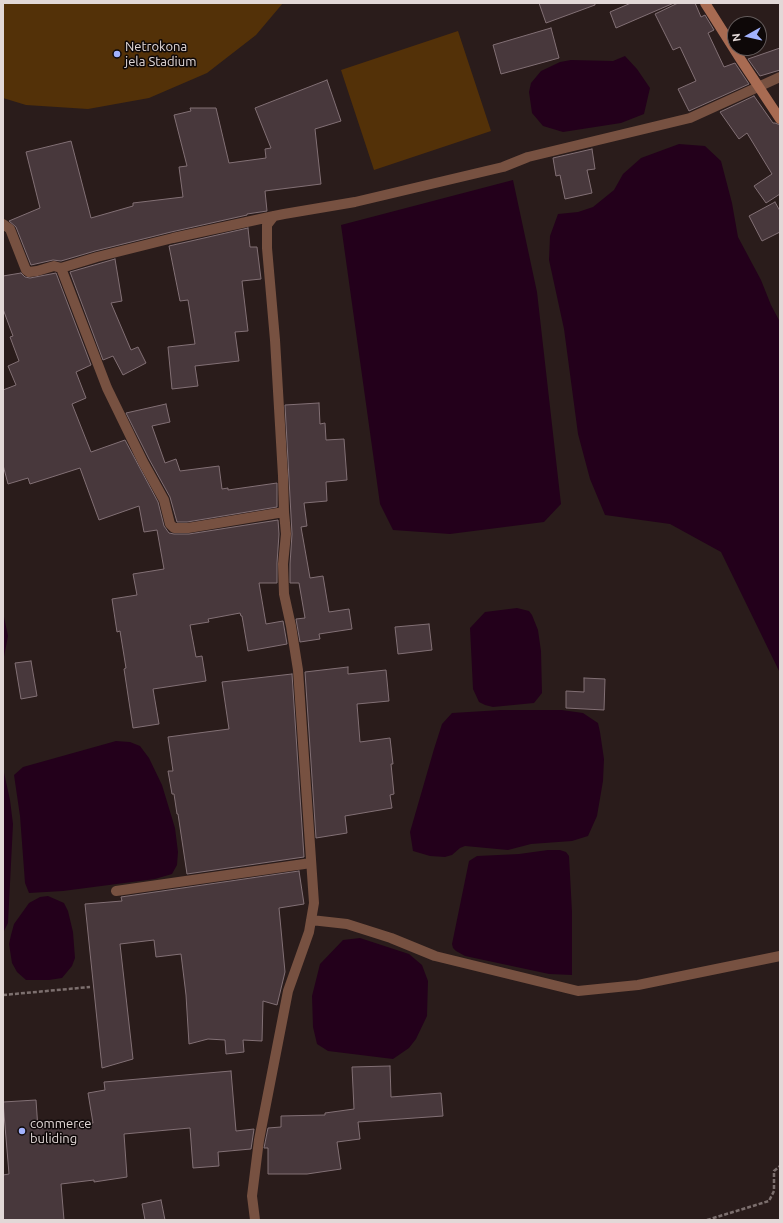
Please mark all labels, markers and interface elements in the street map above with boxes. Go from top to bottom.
north arrow [727,16,767,56]
text: N [730,33,743,42]
place label: Netrokona jela Stadium [125,39,196,70]
marker: Netrokona jela Stadium [112,49,122,59]
place label: commerce buliding [30,1116,91,1147]
marker: commerce buliding [17,1126,27,1136]

